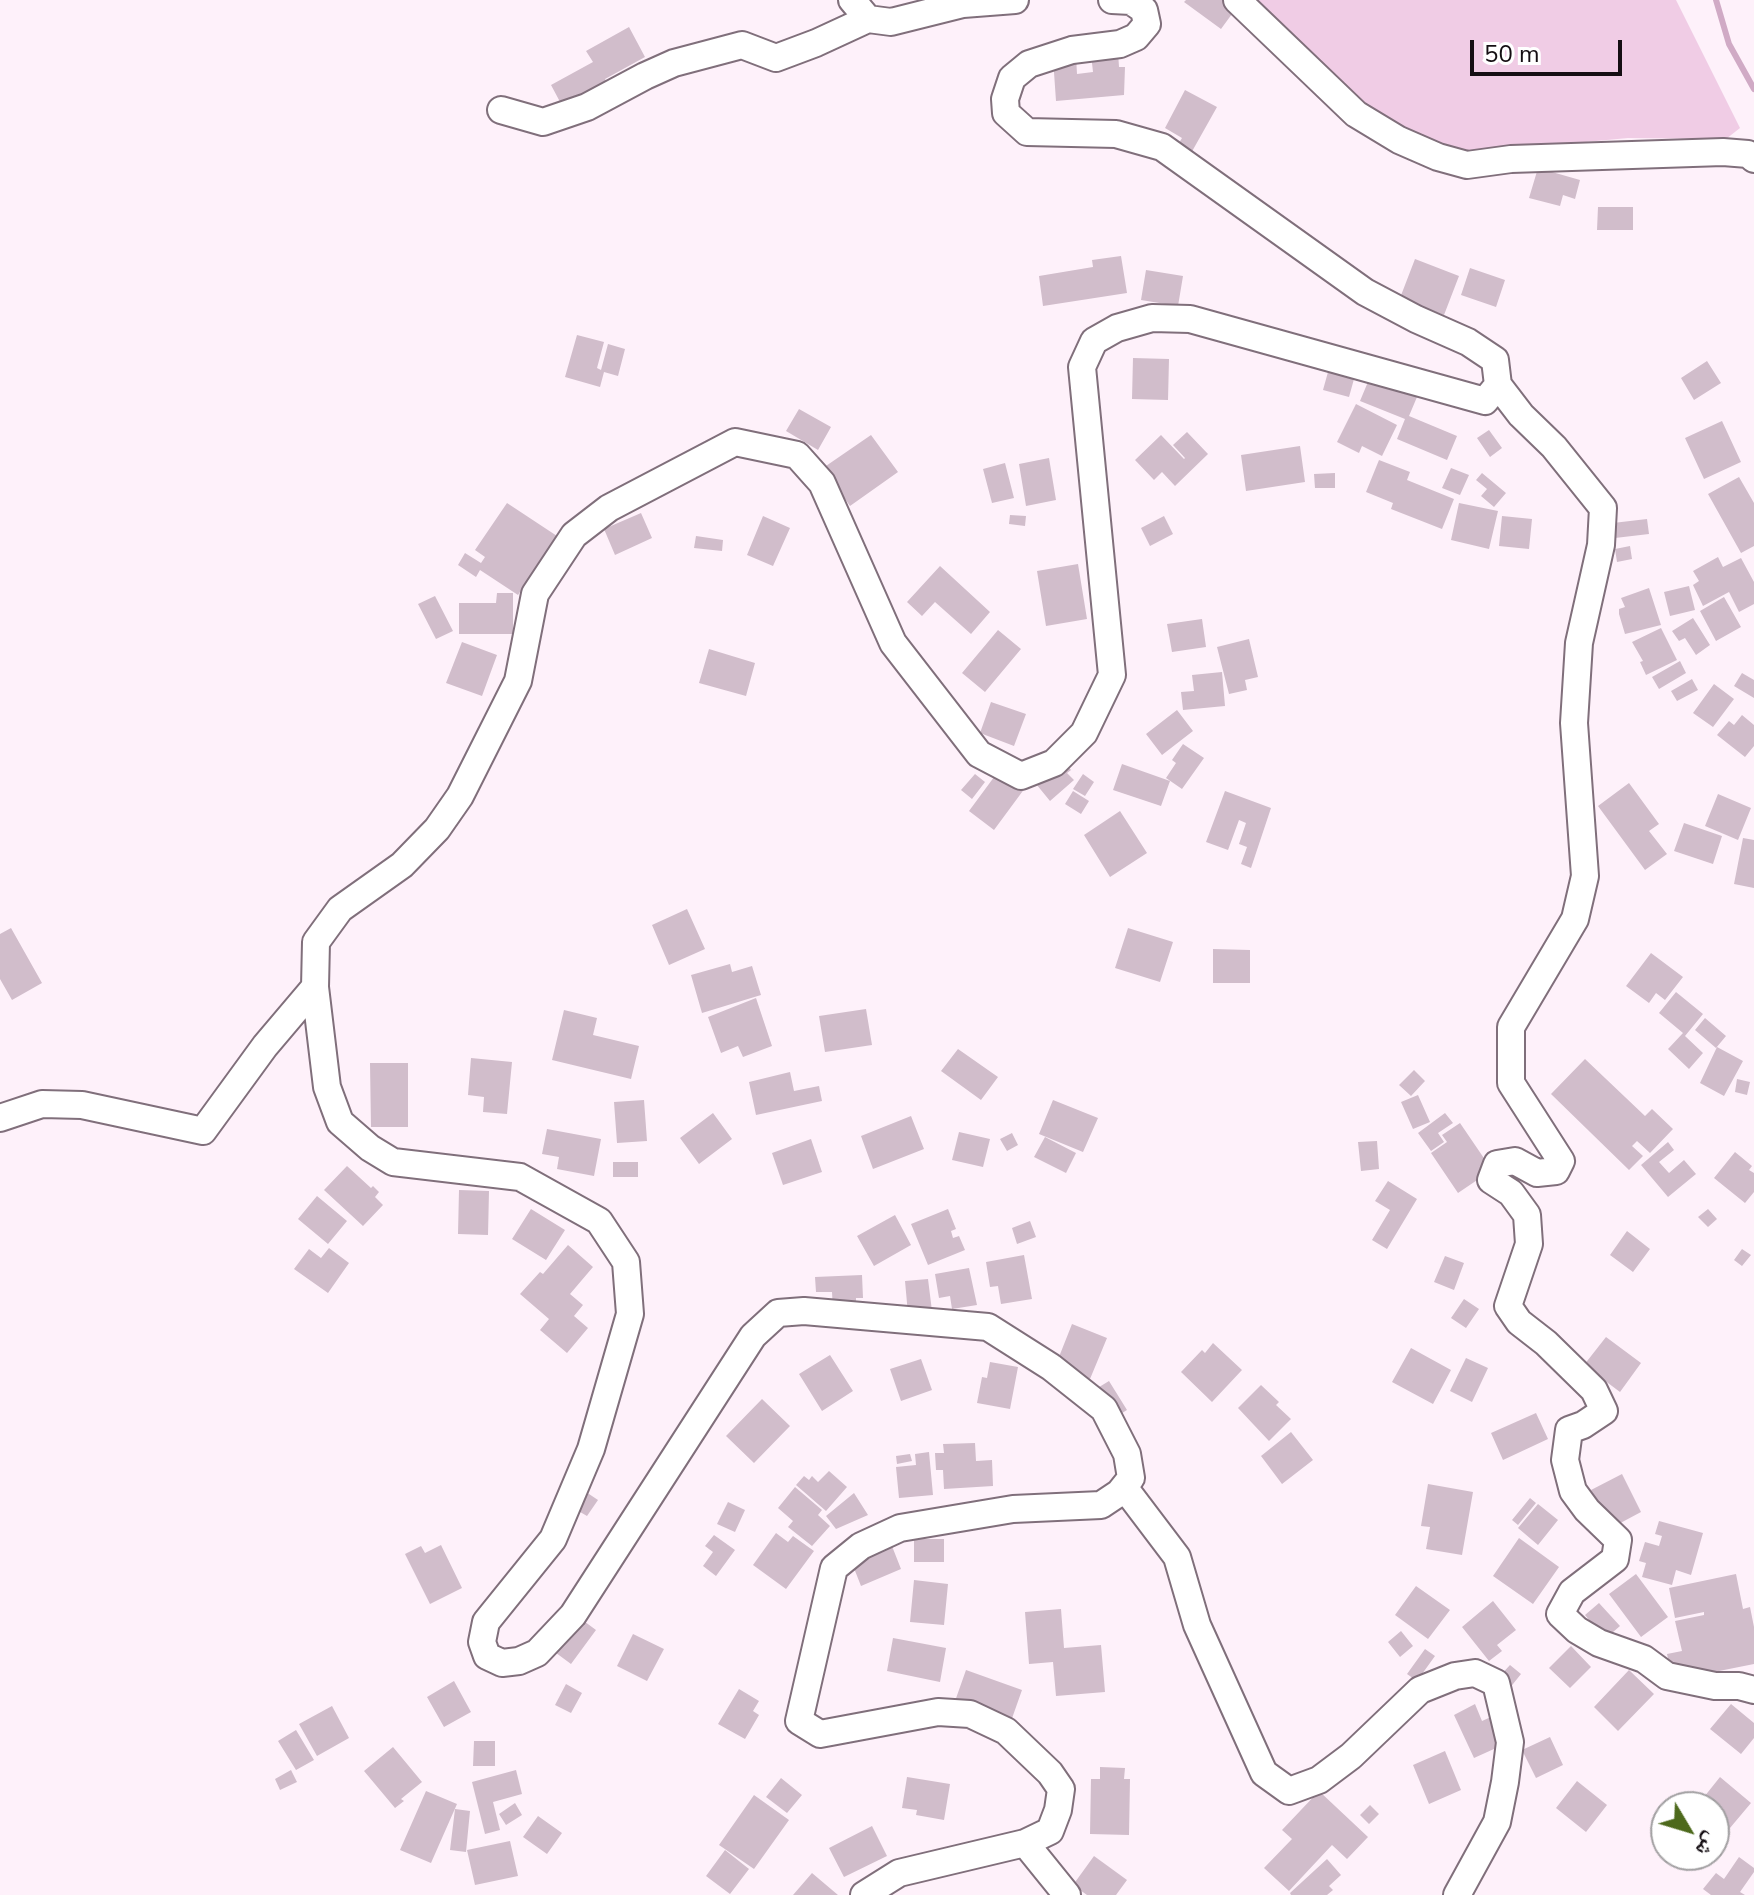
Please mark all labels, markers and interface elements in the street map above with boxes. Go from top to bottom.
scale bar [1474,24,1626,74]
text: 50 m [1484,38,1540,70]
north arrow [1650,1791,1730,1871]
text: ش [1688,1826,1726,1863]

